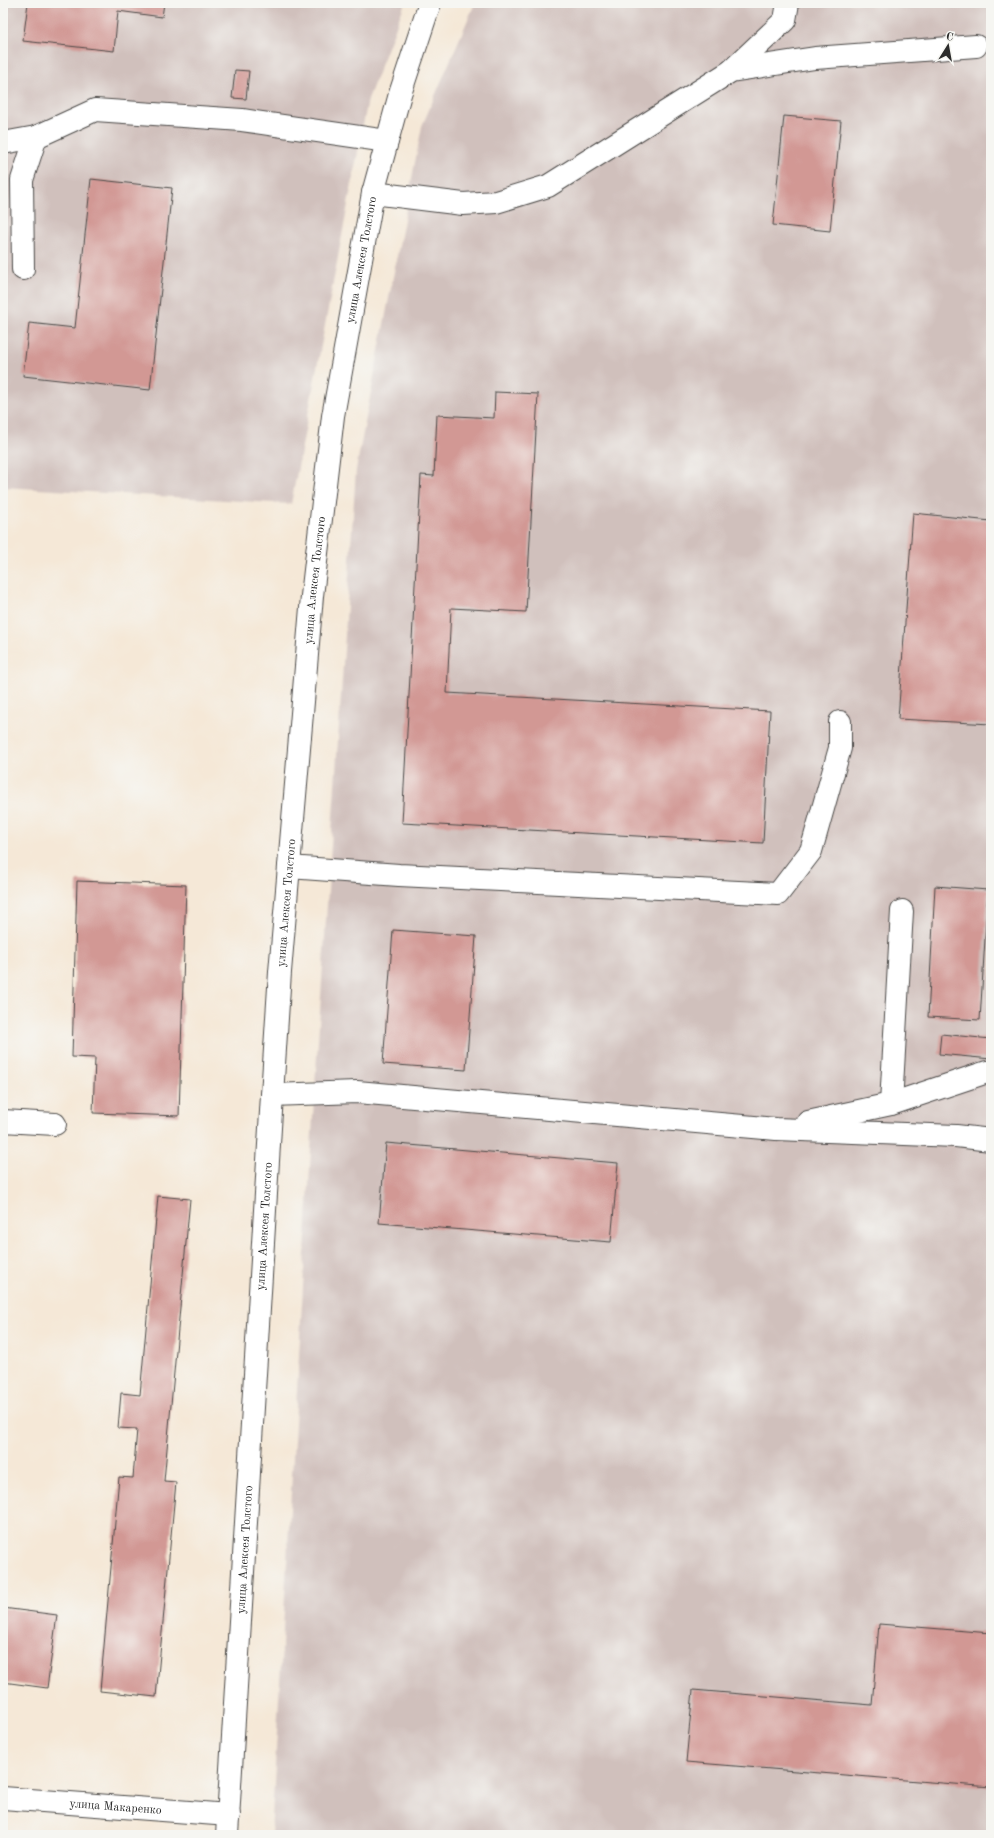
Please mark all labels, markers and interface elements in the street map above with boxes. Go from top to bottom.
north arrow [928,26,968,66]
text: С [945,32,954,44]
street label: улица Алексея Толстого [345,196,379,324]
street label: улица Алексея Толстого [303,516,328,645]
street label: улица Алексея Толстого [275,838,298,967]
street label: улица Алексея Толстого [255,1162,275,1291]
street label: улица Алексея Толстого [235,1485,255,1614]
street label: улица Макаренко [69,1798,162,1817]

